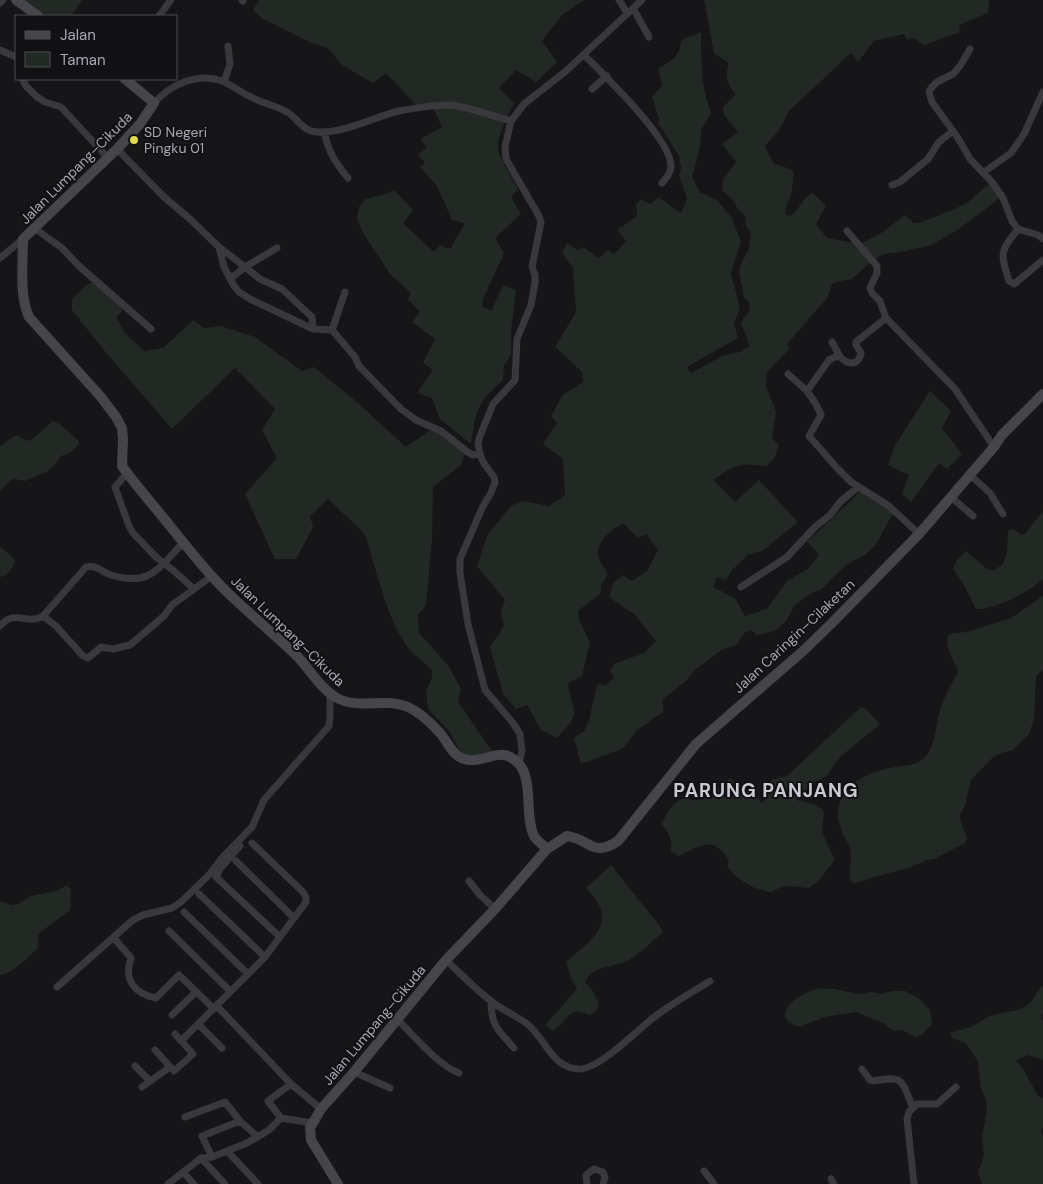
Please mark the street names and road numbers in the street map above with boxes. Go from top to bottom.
street label: Jalan Lumpang–Cikuda [16,108,136,228]
street label: Jalan Lumpang–Cikuda [227,572,349,690]
street label: Jalan Caringin–Cilaketan [730,575,858,697]
street label: Jalan Lumpang–Cikuda [318,961,430,1089]

